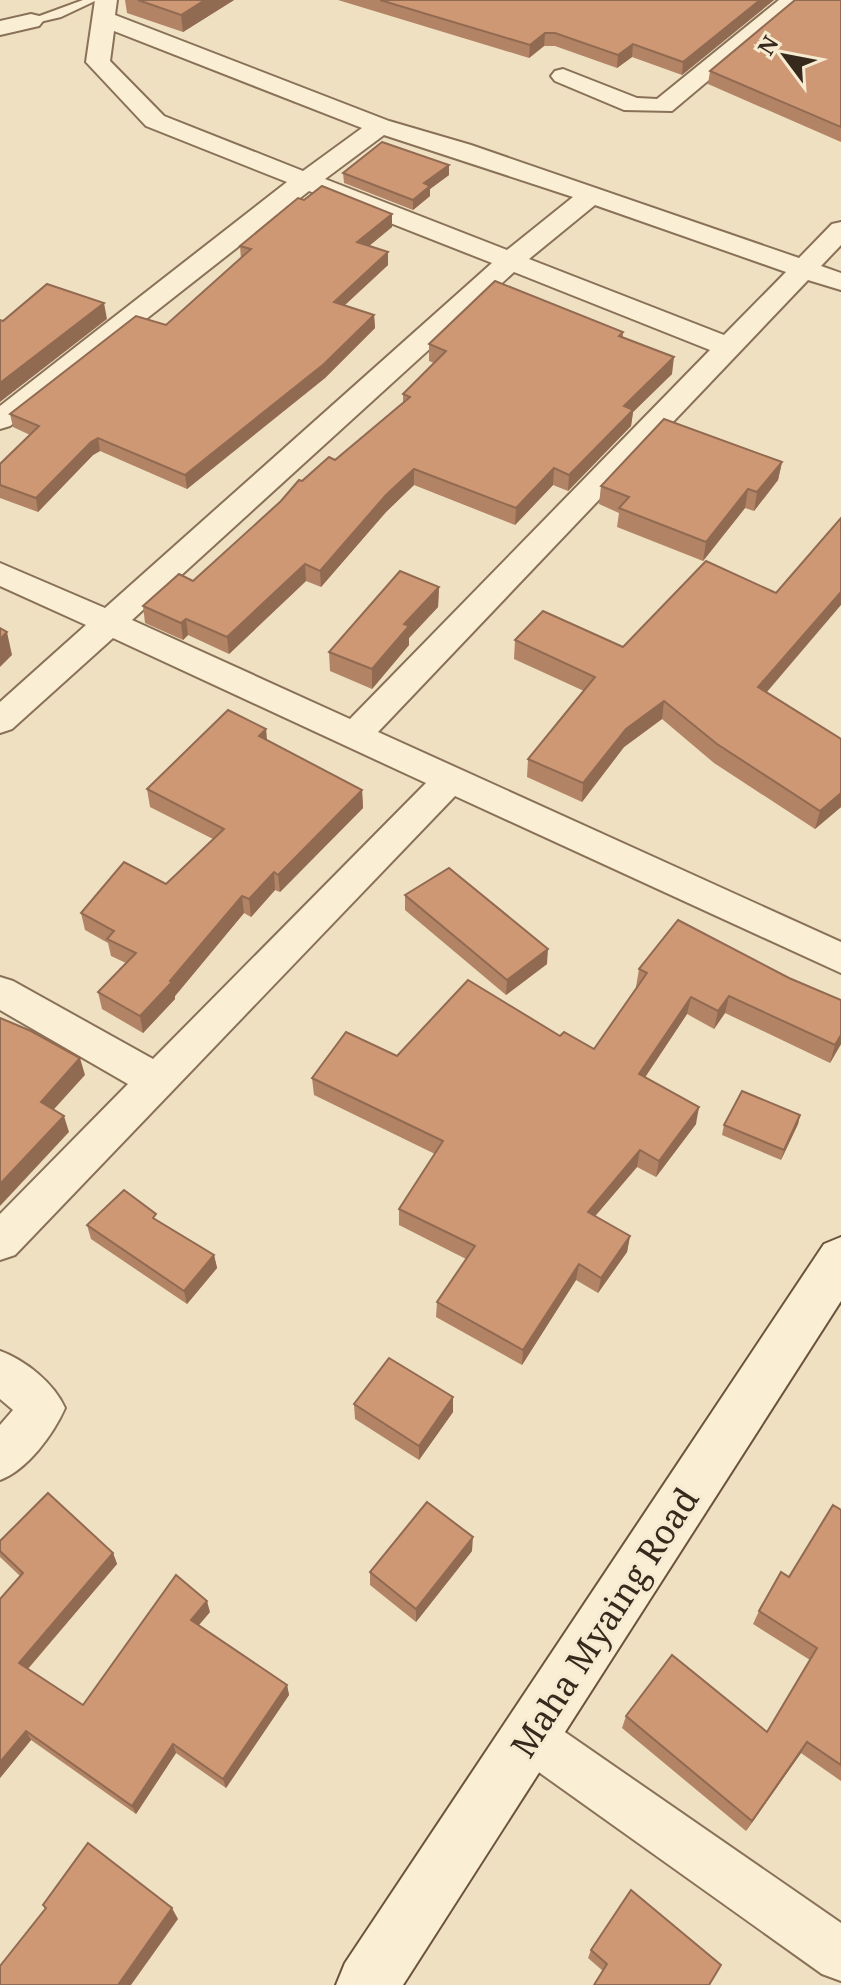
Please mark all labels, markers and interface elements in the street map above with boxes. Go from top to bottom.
north arrow [745,16,825,96]
text: N [750,30,785,60]
street label: Maha Myaing Road [500,1478,709,1766]

